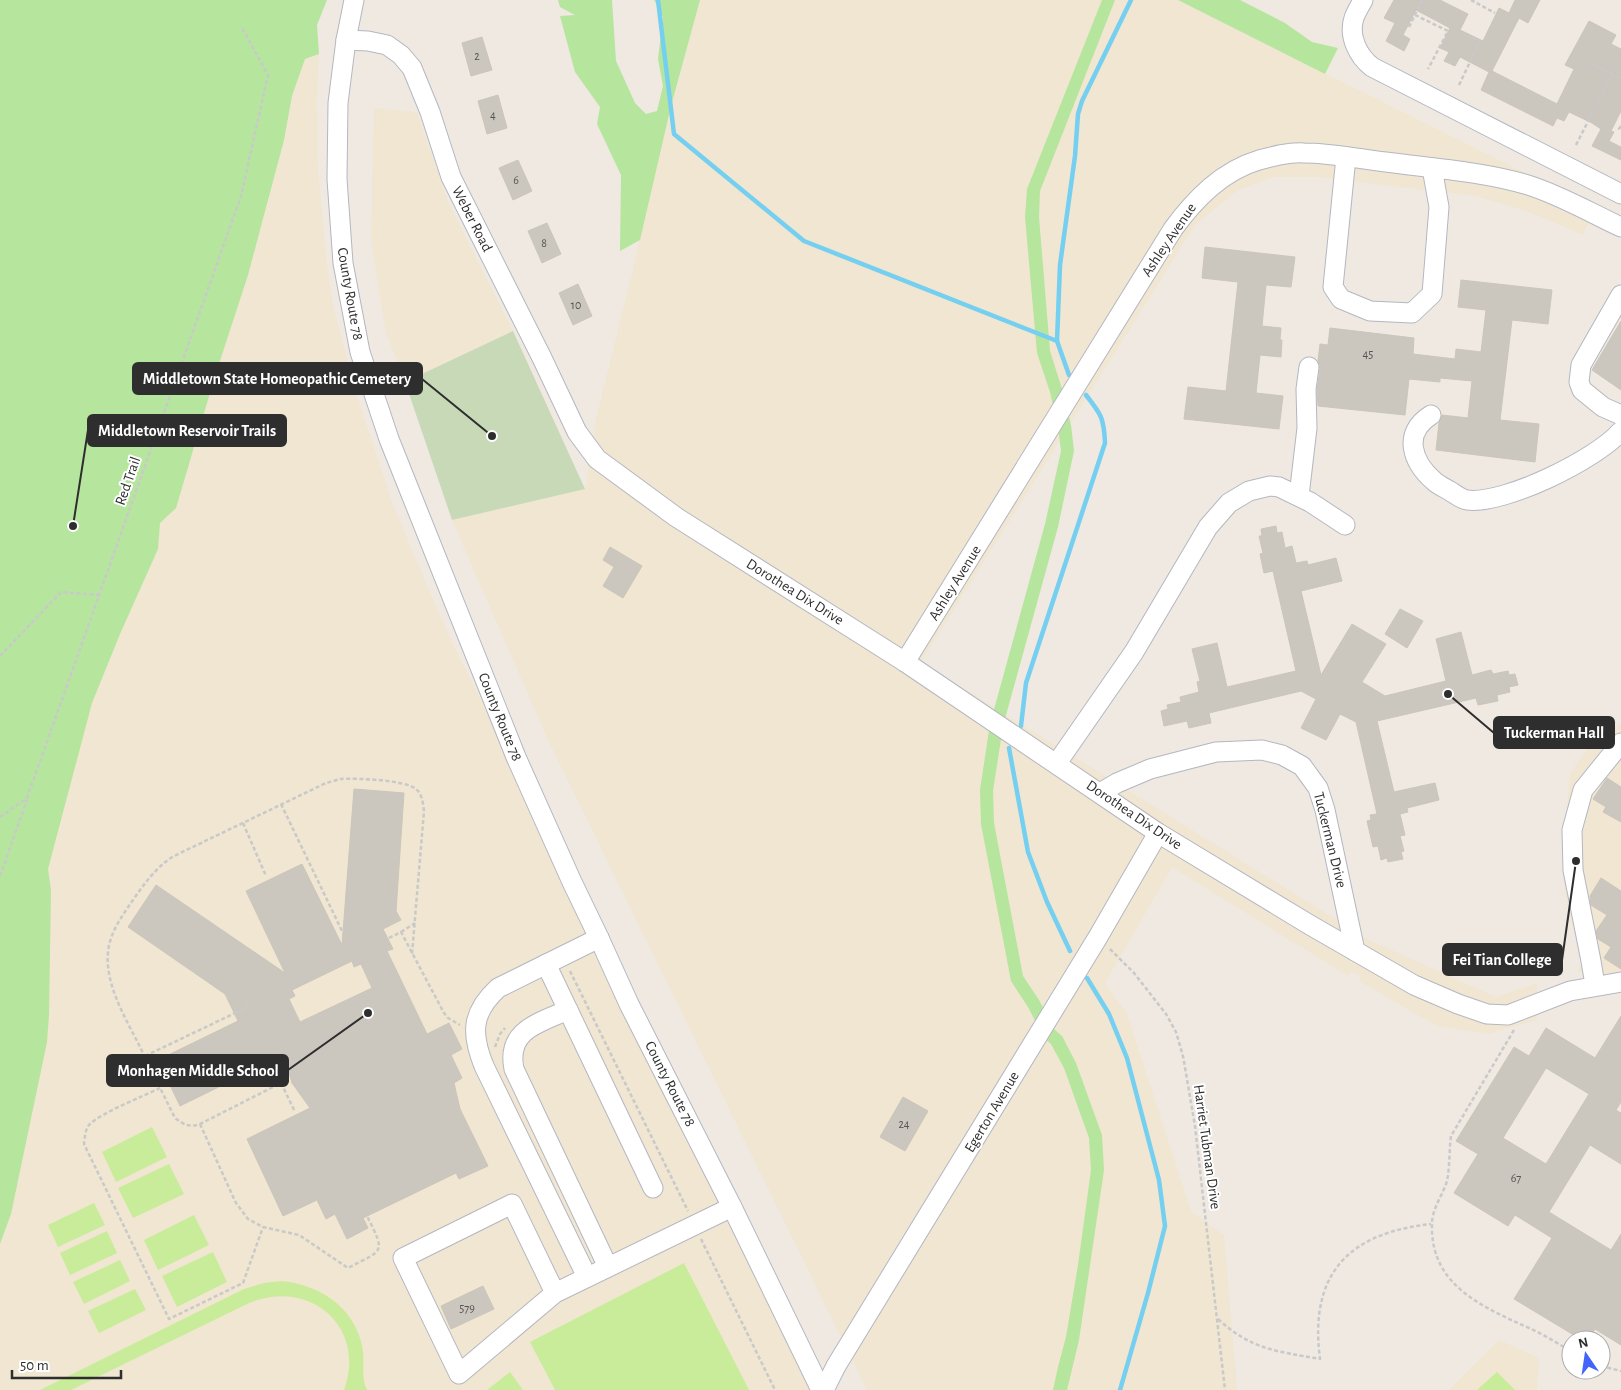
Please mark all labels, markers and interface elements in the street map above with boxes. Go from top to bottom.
house number: 2 [474,50,480,62]
house number: 4 [490,109,496,121]
house number: 6 [513,174,519,186]
street label: Weber Road [449,184,495,254]
street label: Ashley Avenue [1139,200,1199,280]
house number: 8 [541,237,547,249]
street label: County Route 78 [334,246,366,342]
house number: 10 [571,299,581,311]
house number: 45 [1363,348,1373,360]
callout: Middletown State Homeopathic Cemetery [133,363,422,394]
text: Middletown State Homeopathic Cemetery [143,371,412,388]
callout: Middletown Reservoir Trails [88,415,286,446]
text: Middletown Reservoir Trails [98,423,276,439]
street label: Red Trail [113,455,143,507]
street label: Ashley Avenue [926,543,984,623]
street label: Dorothea Dix Drive [744,556,846,628]
street label: County Route 78 [475,671,525,763]
callout: Tuckerman Hall [1494,717,1614,748]
text: Tuckerman Hall [1504,725,1604,741]
street label: Dorothea Dix Drive [1084,778,1184,852]
street label: Tuckerman Drive [1311,791,1349,890]
callout: Fei Tian College [1443,944,1562,975]
text: Fei Tian College [1453,952,1552,968]
street label: County Route 78 [642,1039,698,1129]
callout: Monhagen Middle School [107,1055,288,1086]
text: Monhagen Middle School [117,1063,279,1079]
street label: Egerton Avenue [962,1069,1022,1155]
street label: Harriet Tubman Drive [1191,1084,1223,1210]
house number: 24 [898,1118,910,1130]
house number: 67 [1511,1172,1521,1184]
house number: 579 [459,1302,475,1314]
north arrow [1561,1330,1611,1380]
text: N [1577,1335,1590,1351]
scale bar [12,1348,121,1380]
text: 50 m [20,1358,49,1373]

